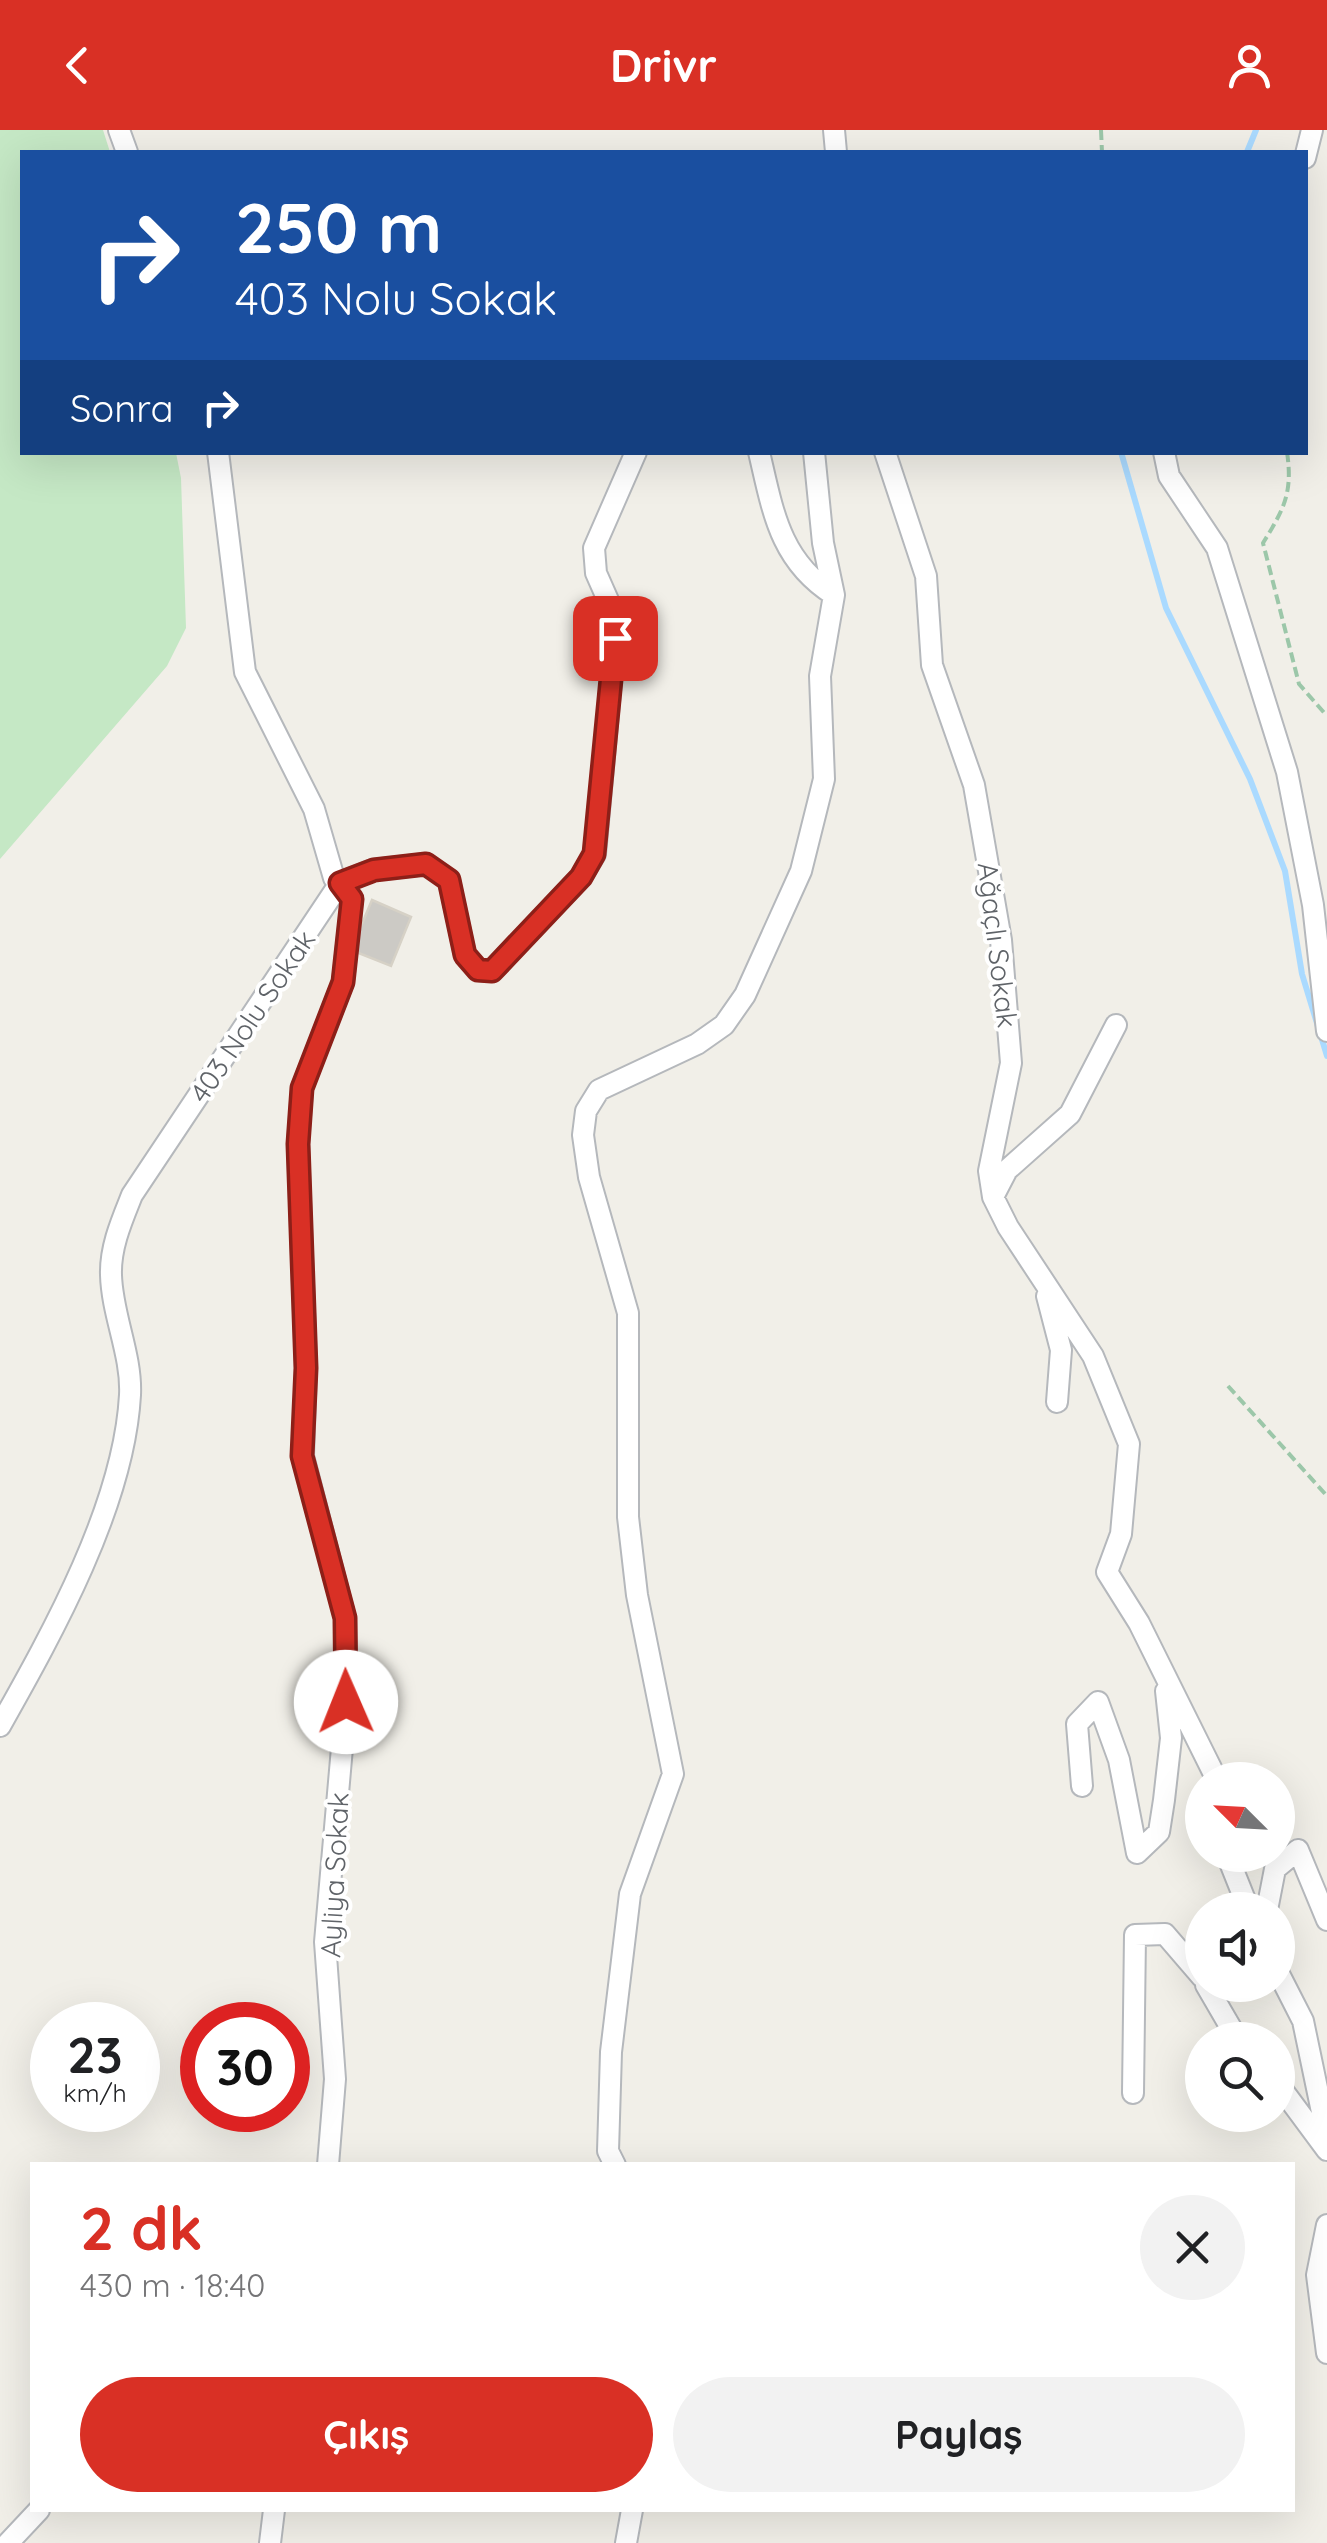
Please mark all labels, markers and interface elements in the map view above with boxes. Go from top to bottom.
text: Drivr [610,37,717,93]
icon: back [50,38,105,93]
icon: person [1222,38,1277,93]
text: 250 m [235,183,442,271]
icon: right [70,190,200,320]
text: 403 Nolu Sokak [235,270,557,326]
icon: right [193,380,248,435]
text: Sonra [70,384,173,432]
pin [573,596,658,681]
icon: arrive [588,611,643,666]
street label: Ağaçlı Sokak [970,860,1026,1030]
street label: 403 Nolu Sokak [181,923,323,1109]
position arrow [294,1650,398,1754]
north arrow [1185,1762,1295,1872]
map controls [1185,1762,1295,2132]
street label: Ayliya Sokak [312,1791,356,1959]
button: sound [1185,1892,1295,2002]
speed limit sign: 30 [180,2002,310,2132]
button: search [1185,2022,1295,2132]
text: 23 [67,2023,123,2086]
text: km/h [63,2077,127,2108]
text: 2 dk [80,2190,203,2265]
button: close [1140,2195,1245,2300]
text: 430 m · 18:40 [80,2265,265,2305]
button: Çıkış [80,2377,653,2492]
button: Paylaş [673,2377,1245,2492]

